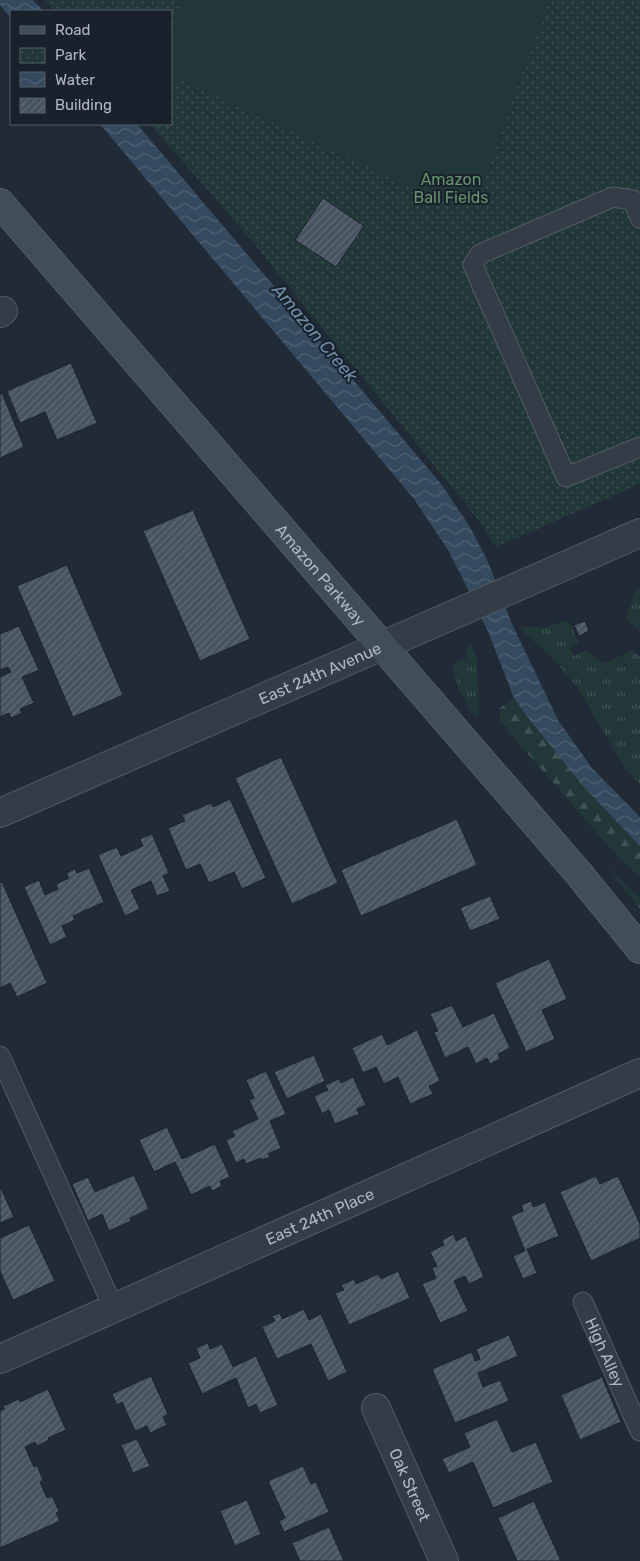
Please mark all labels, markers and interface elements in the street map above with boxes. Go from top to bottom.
legend [10,10,172,125]
text: Road [55,21,91,39]
text: Park [55,46,86,64]
text: Water [55,71,95,89]
text: Building [55,96,112,114]
park label: Amazon Ball Fields [414,170,488,207]
water label: Amazon Creek [267,279,363,387]
street label: Amazon Parkway [271,520,370,630]
street label: East 24th Avenue [256,638,384,709]
street label: East 24th Place [263,1184,377,1249]
street label: High Alley [581,1315,629,1390]
street label: Oak Street [385,1445,434,1524]

